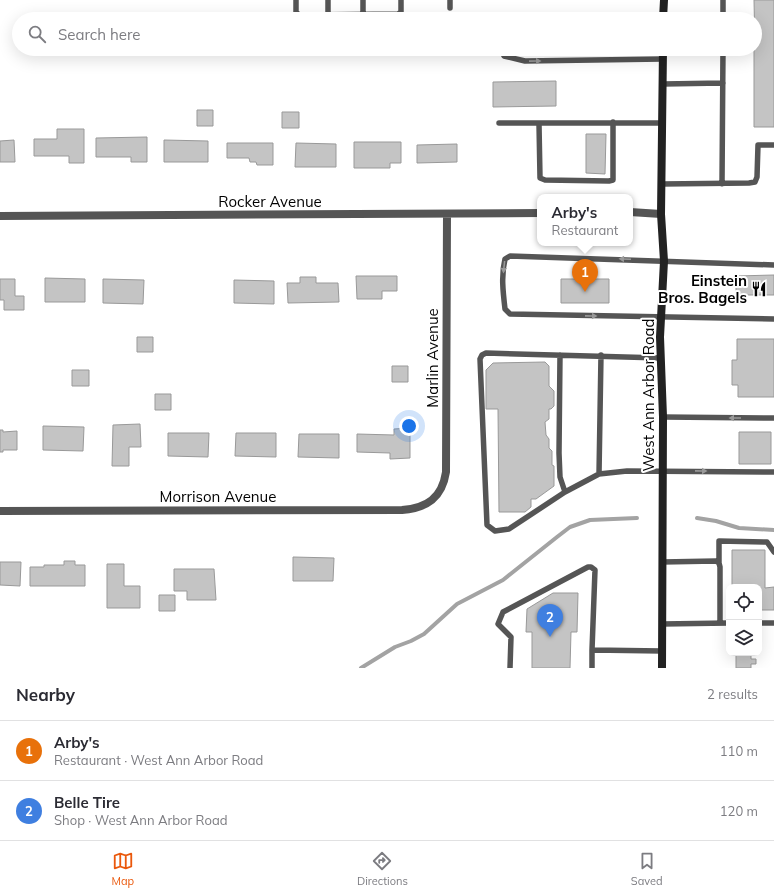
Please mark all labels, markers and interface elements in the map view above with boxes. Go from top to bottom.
search box [12,12,762,56]
icon: search [26,23,48,45]
text: Search here [58,25,140,44]
one-way arrow [529,58,542,64]
street label: Rocker Avenue [218,192,322,211]
popup [537,194,633,246]
text: Arby's [552,203,597,222]
text: Restaurant [552,222,618,238]
one-way arrow [618,256,631,262]
pin: 1 [572,259,598,292]
one-way arrow [500,261,507,273]
place label: Einstein Bros. Bagels [658,271,747,307]
restaurant icon: Einstein Bros. Bagels [750,280,768,298]
street label: Marlin Avenue [423,308,442,408]
one-way arrow [585,313,598,319]
street label: West Ann Arbor Road [639,318,658,472]
one-way arrow [728,415,741,421]
your location [399,416,419,436]
one-way arrow [695,468,708,474]
street label: Morrison Avenue [160,487,276,506]
map controls [726,584,762,656]
button: locate [726,584,762,620]
pin: 2 [537,604,563,637]
button: layers [726,620,762,656]
text: Nearby [16,684,75,705]
text: 2 results [707,686,758,702]
text: Arby's [54,733,100,752]
text: 1 [25,743,33,759]
text: 110 m [720,743,758,759]
text: Restaurant · West Ann Arbor Road [54,752,263,768]
text: Belle Tire [54,793,120,812]
text: 2 [25,803,33,819]
text: 120 m [720,803,758,819]
text: Shop · West Ann Arbor Road [54,812,227,828]
tab: Map [111,850,134,888]
tab: Directions [357,850,408,888]
tab: Saved [631,850,663,888]

